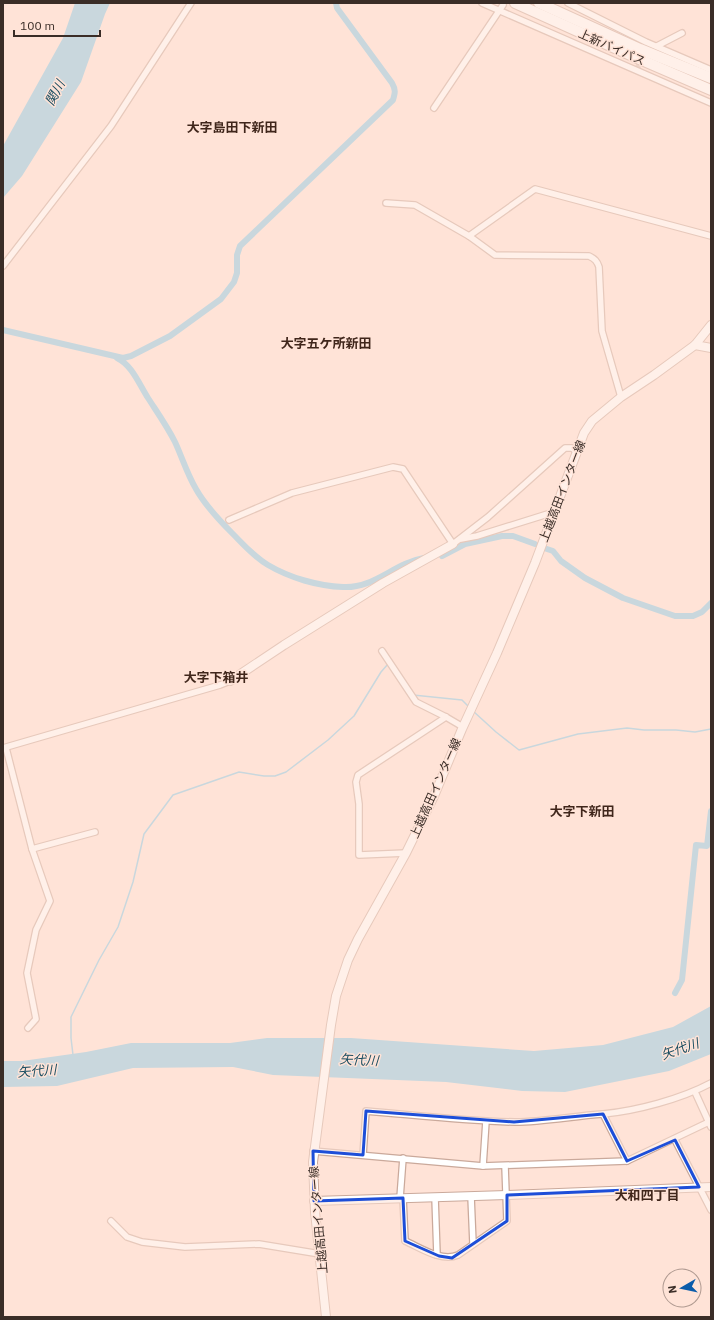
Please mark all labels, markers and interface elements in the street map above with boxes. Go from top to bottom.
scale bar [14,12,100,38]
text: 100 m [20,18,55,33]
street label: 上新バイパス [576,26,648,68]
water label: 関川 [41,76,70,108]
district label: 大字島田下新田 [186,119,278,136]
district label: 大字五ケ所新田 [280,335,372,352]
street label: 上越高田インター線 [536,438,588,544]
district label: 大字下箱井 [183,669,249,686]
street label: 上越高田インター線 [406,736,464,840]
district label: 大字下新田 [549,803,615,820]
water label: 矢代川 [659,1034,703,1063]
water label: 矢代川 [339,1050,381,1070]
water label: 矢代川 [17,1061,59,1081]
street label: 上越高田インター線 [306,1166,330,1274]
district label: 大和四丁目 [614,1187,680,1204]
north arrow [662,1268,702,1308]
text: N [665,1285,680,1295]

